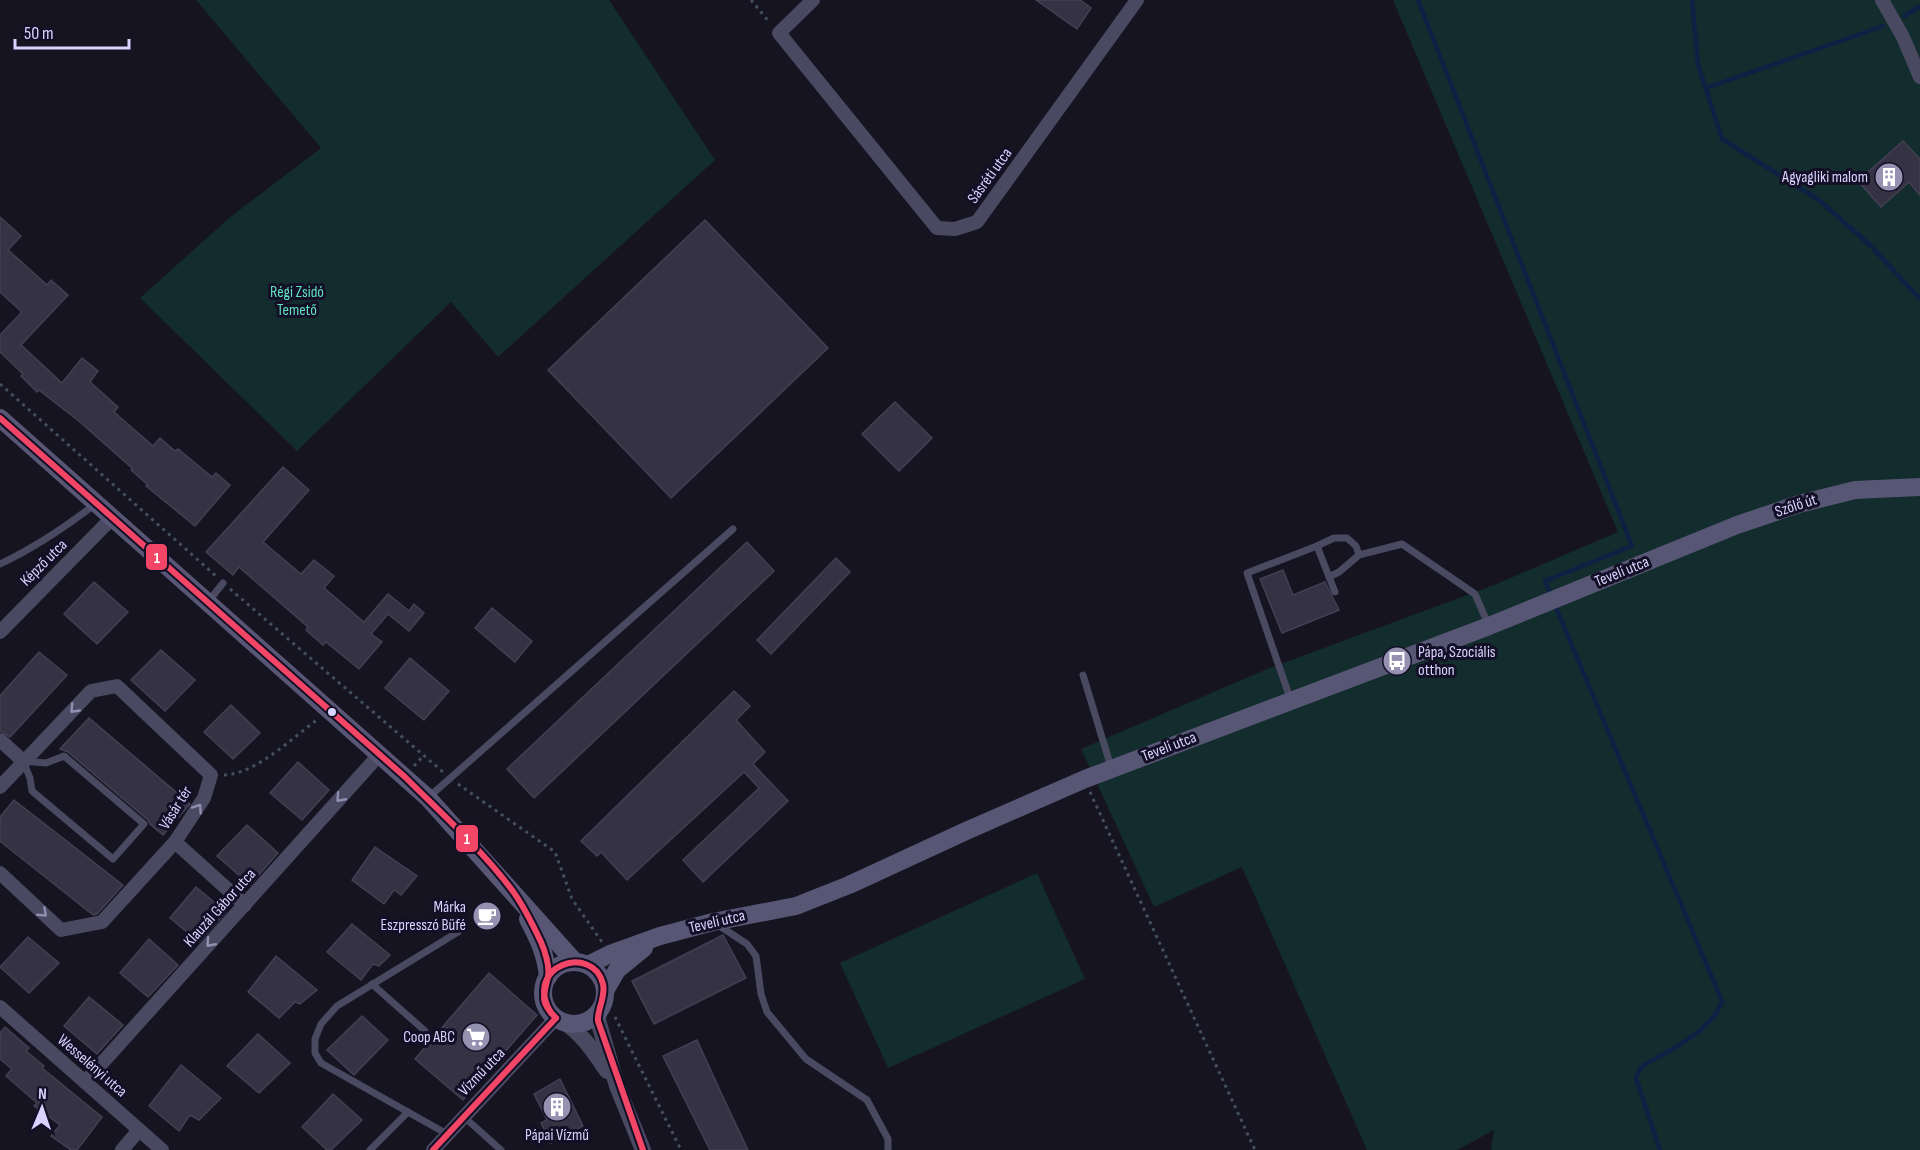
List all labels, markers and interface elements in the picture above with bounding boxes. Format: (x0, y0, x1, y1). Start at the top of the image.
scale bar (15, 12, 129, 50)
text: 50 m (24, 23, 54, 44)
street label: Sásréti utca (964, 145, 1016, 207)
building icon: Agyagliki malom (1873, 161, 1905, 193)
place label: Agyagliki malom (1781, 168, 1868, 187)
park label: Régi Zsidó Temető (270, 283, 324, 320)
street label: Szőlő út (1773, 490, 1819, 522)
street label: Képző utca (17, 536, 71, 590)
line badge: 1 (145, 543, 168, 571)
text: 1 (154, 549, 161, 568)
street label: Teveli utca (1592, 553, 1652, 591)
place label: Pápa, Szociális otthon (1418, 643, 1496, 680)
bus stop icon: Pápa, Szociális otthon (1381, 645, 1413, 677)
one-way arrow (70, 702, 81, 712)
unlabelled marker (326, 706, 338, 718)
street label: Teveli utca (1139, 728, 1199, 766)
street label: Vásár tér (155, 782, 197, 833)
one-way arrow (336, 791, 347, 802)
one-way arrow (191, 804, 202, 815)
line badge: 1 (455, 824, 479, 853)
text: 1 (464, 830, 471, 849)
street label: Klauzál Gábor utca (180, 865, 260, 951)
place label: Márka Eszpresszó Büfé (380, 898, 466, 935)
cafe icon: Márka Eszpresszó Büfé (471, 900, 503, 932)
one-way arrow (36, 906, 46, 917)
street label: Teveli utca (687, 906, 747, 938)
one-way arrow (206, 937, 217, 947)
supermarket icon: Coop ABC (460, 1021, 492, 1053)
place label: Coop ABC (403, 1028, 455, 1047)
street label: Wesselényi utca (53, 1031, 131, 1101)
street label: Vízmű utca (455, 1044, 509, 1100)
north arrow (12, 1078, 72, 1138)
text: N (38, 1085, 47, 1104)
building icon: Pápai Vízmű (541, 1091, 573, 1123)
place label: Pápai Vízmű (525, 1126, 589, 1145)

